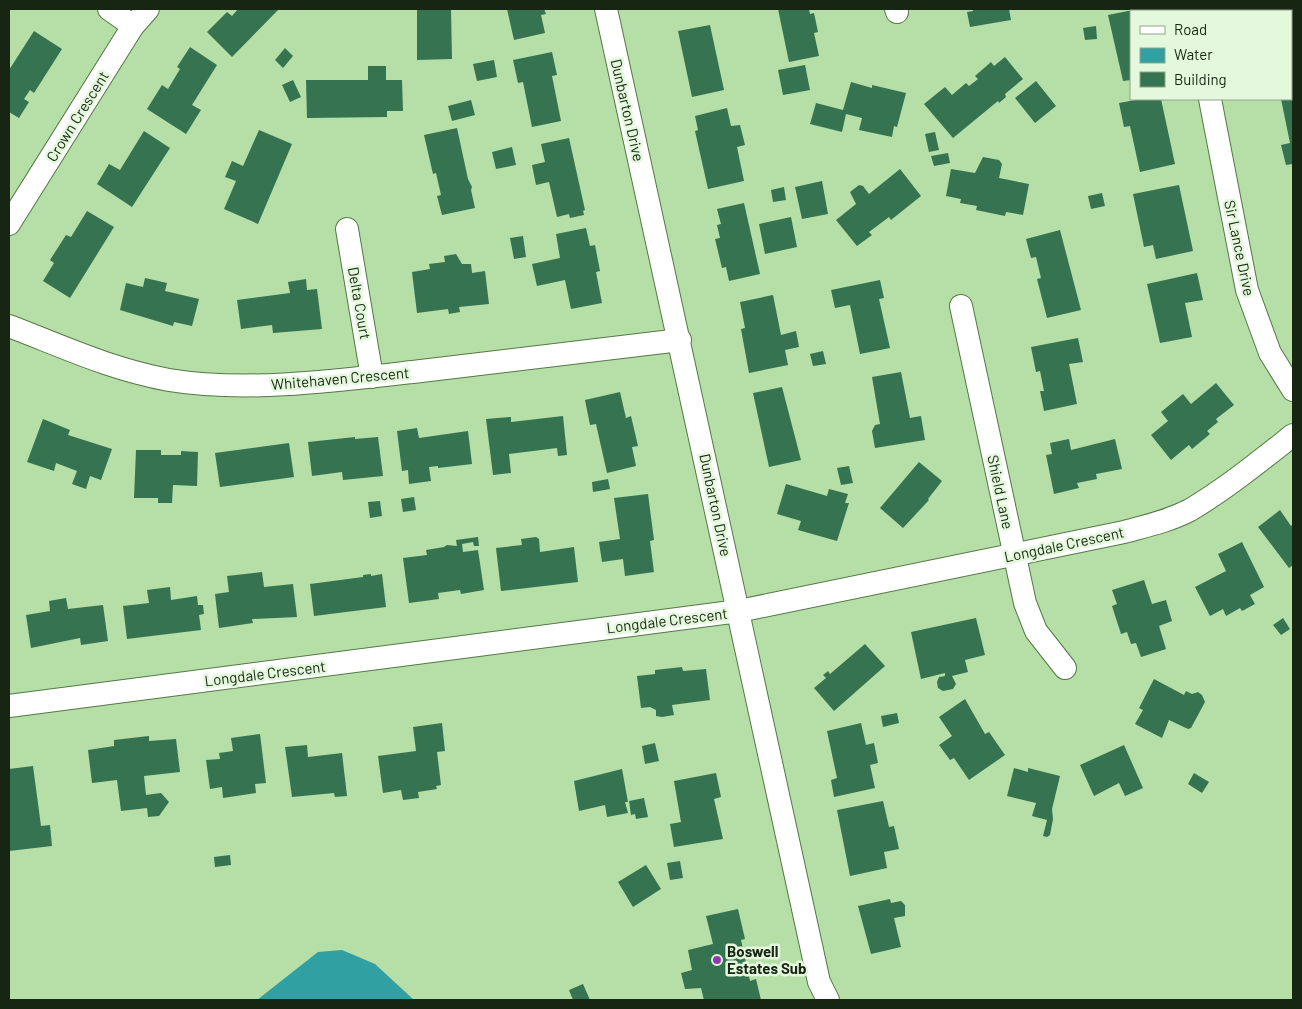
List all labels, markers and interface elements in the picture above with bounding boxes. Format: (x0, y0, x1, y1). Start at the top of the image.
legend (1130, 10, 1292, 100)
text: Road (1174, 20, 1207, 38)
text: Water (1174, 45, 1213, 63)
street label: Dunbarton Drive (607, 57, 649, 163)
street label: Crown Crescent (42, 67, 112, 165)
text: Building (1174, 70, 1227, 88)
street label: Sir Lance Drive (1221, 198, 1259, 298)
street label: Delta Court (345, 265, 375, 341)
street label: Whitehaven Crescent (270, 363, 410, 393)
street label: Dunbarton Drive (696, 452, 736, 558)
street label: Shield Lane (984, 453, 1018, 531)
street label: Longdale Crescent (1002, 523, 1126, 565)
street label: Longdale Crescent (605, 604, 729, 636)
street label: Longdale Crescent (203, 657, 327, 689)
place label: Boswell Estates Sub (727, 942, 807, 977)
marker: Boswell Estates Sub (711, 954, 723, 966)

